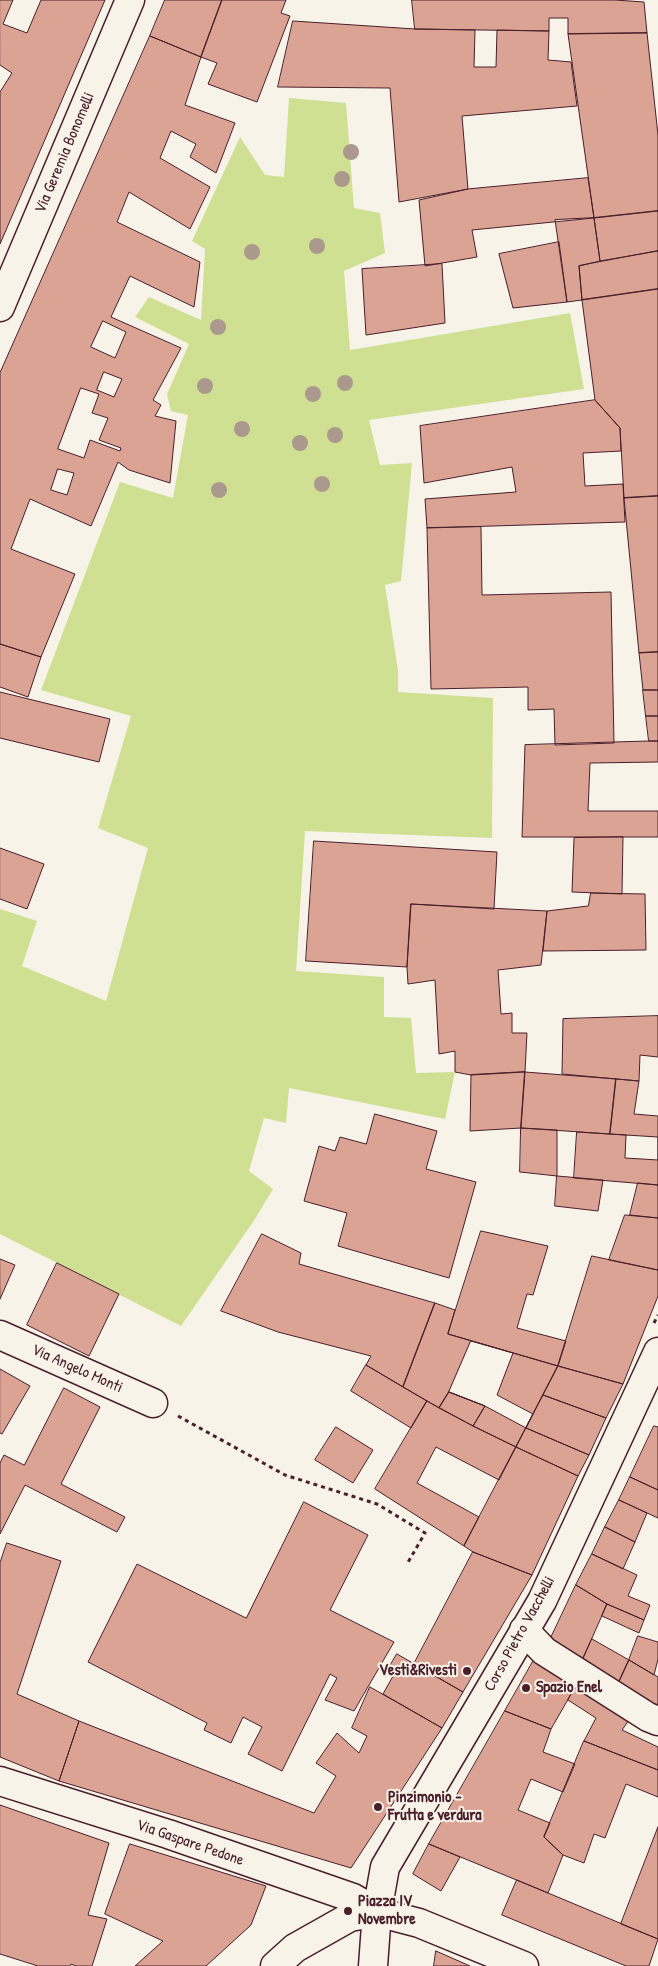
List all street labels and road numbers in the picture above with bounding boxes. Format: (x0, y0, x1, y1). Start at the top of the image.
street label: Via Geremia Bonomelli (31, 90, 99, 216)
street label: Via Angelo Monti (28, 1340, 126, 1398)
street label: Corso Pietro Vacchelli (480, 1573, 560, 1695)
street label: Via Gaspare Pedone (134, 1816, 246, 1870)

